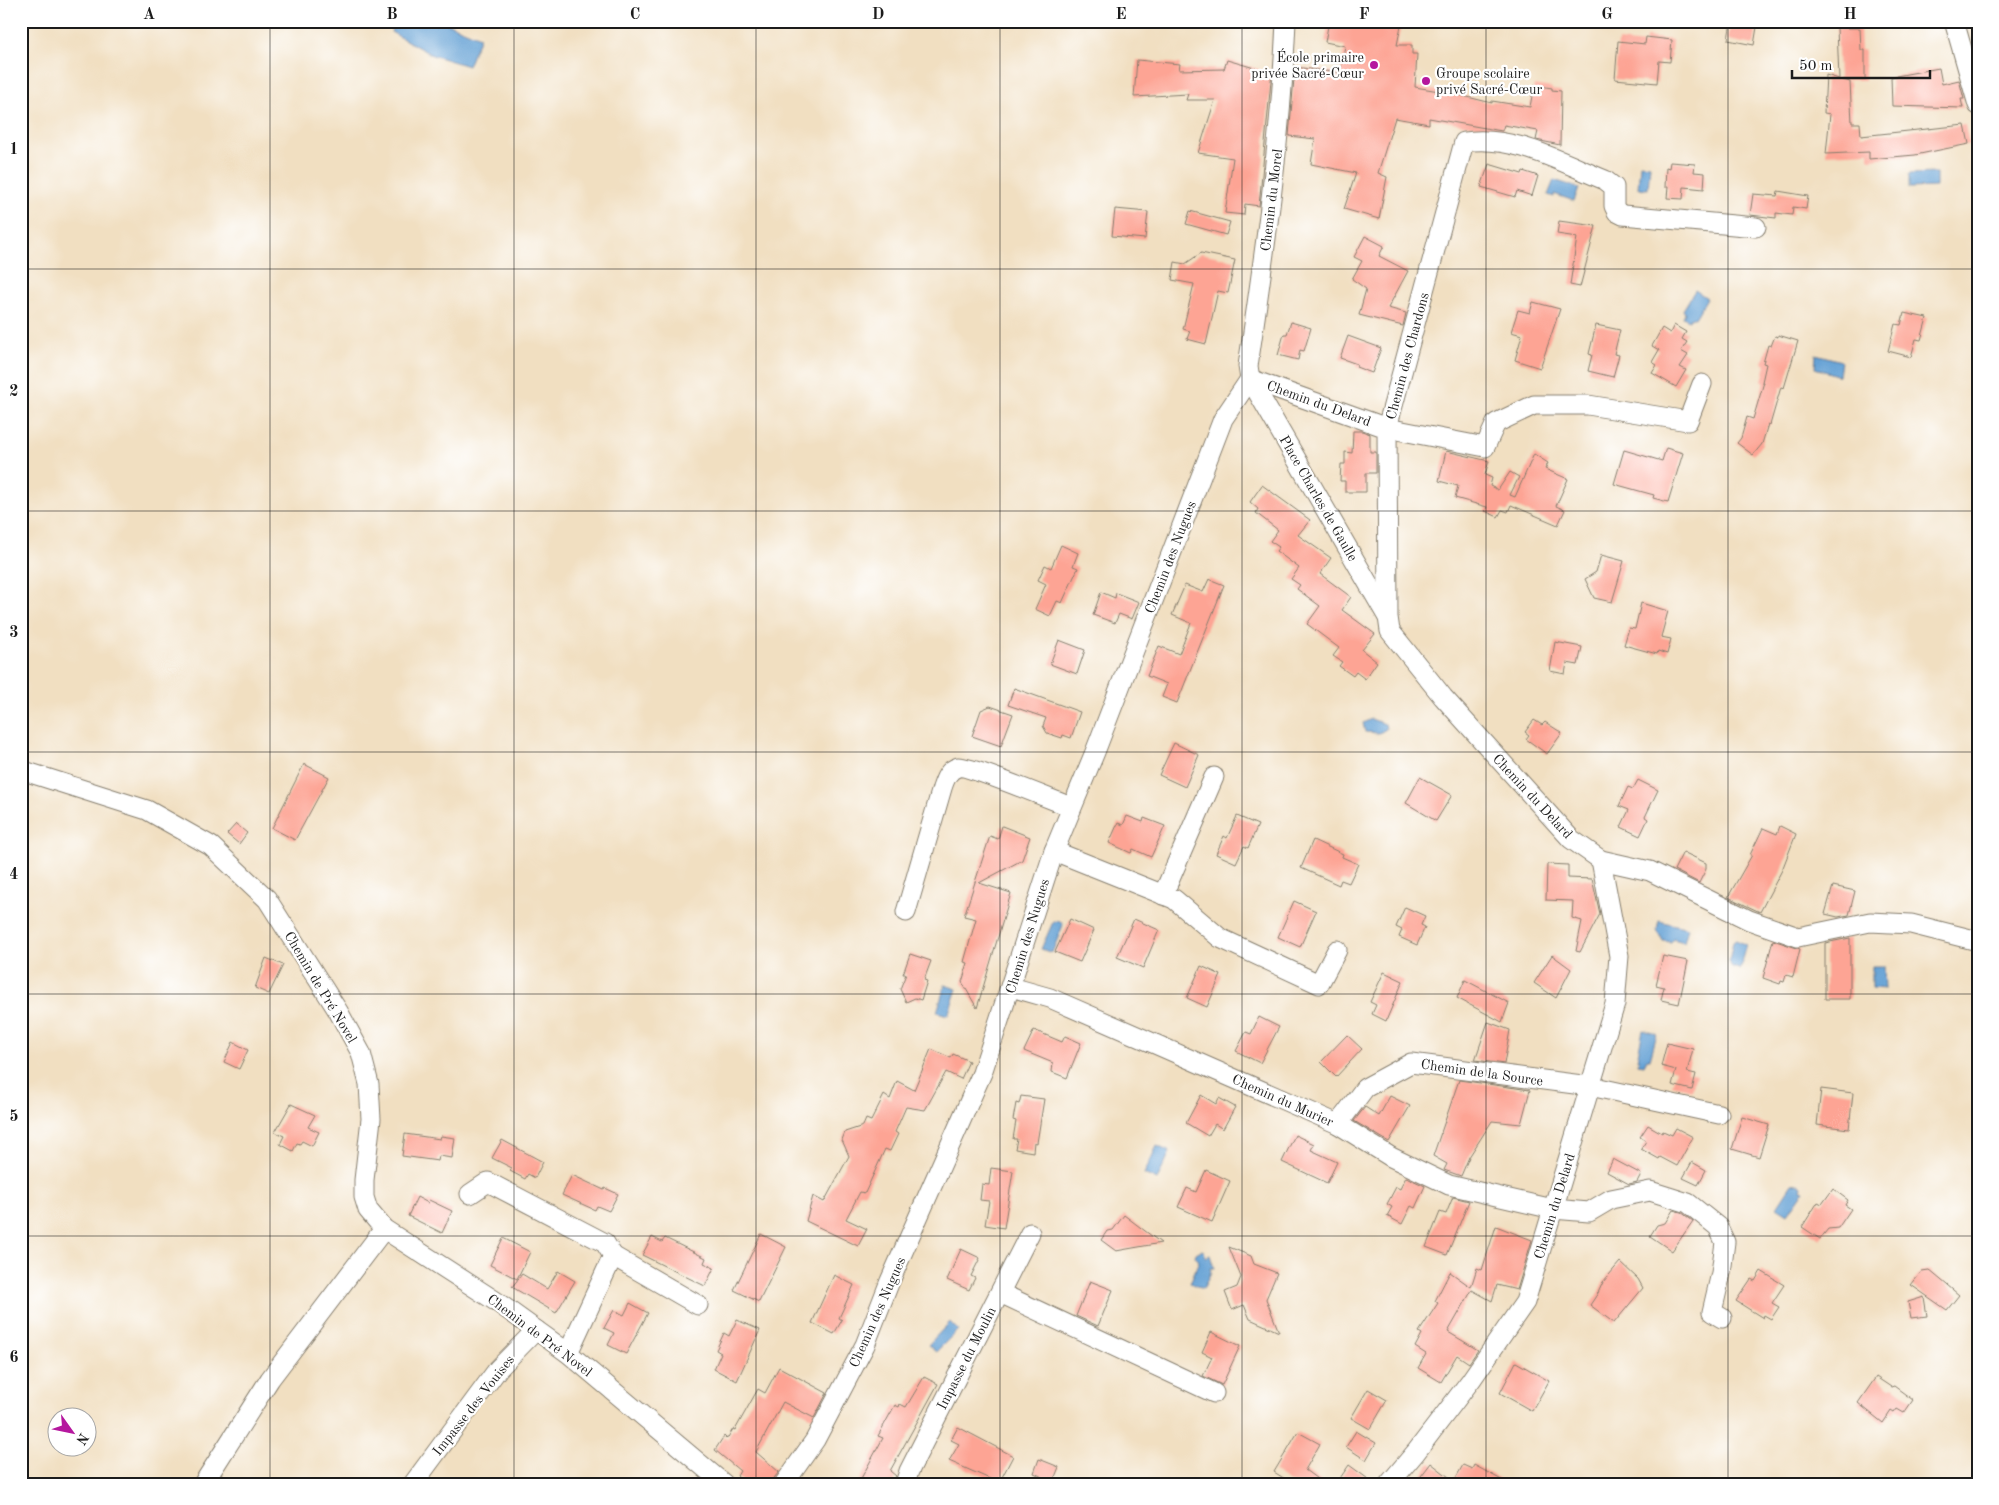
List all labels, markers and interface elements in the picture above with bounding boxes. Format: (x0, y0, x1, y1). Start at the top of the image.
text: A (143, 7, 155, 23)
text: B (386, 7, 398, 23)
text: C (630, 7, 640, 23)
text: D (872, 7, 884, 23)
text: E (1115, 7, 1127, 23)
text: F (1359, 7, 1370, 23)
text: G (1601, 7, 1613, 23)
text: H (1843, 7, 1857, 23)
place label: École primaire privée Sacré-Cœur (1251, 48, 1364, 81)
scale bar (1792, 48, 1929, 80)
marker: École primaire privée Sacré-Cœur (1368, 59, 1380, 71)
text: 50 m (1799, 59, 1833, 74)
place label: Groupe scolaire privé Sacré-Cœur (1436, 67, 1543, 97)
marker: Groupe scolaire privé Sacré-Cœur (1420, 75, 1432, 87)
text: 1 (9, 142, 19, 158)
street label: Chemin du Morel (1259, 148, 1285, 252)
street label: Chemin des Chardons (1384, 291, 1432, 421)
street label: Chemin du Delard (1265, 379, 1373, 429)
text: 2 (9, 384, 19, 400)
street label: Place Charles de Gaulle (1276, 433, 1360, 564)
street label: Chemin des Nugues (1143, 499, 1199, 616)
text: 3 (9, 625, 19, 641)
street label: Chemin du Delard (1490, 752, 1575, 842)
text: 4 (9, 867, 19, 883)
street label: Chemin des Nugues (1004, 877, 1052, 995)
street label: Chemin de Pré Novel (281, 929, 359, 1046)
street label: Chemin de la Source (1420, 1057, 1544, 1089)
street label: Chemin du Murier (1230, 1072, 1336, 1130)
text: 5 (9, 1109, 19, 1125)
street label: Chemin du Delard (1532, 1152, 1578, 1261)
street label: Chemin des Nugues (847, 1255, 909, 1370)
street label: Chemin de Pré Novel (484, 1292, 595, 1380)
street label: Impasse du Moulin (935, 1304, 999, 1412)
text: 6 (9, 1350, 19, 1366)
street label: Impasse des Vouises (430, 1353, 517, 1459)
north arrow (48, 1408, 98, 1458)
text: N (73, 1430, 91, 1447)

